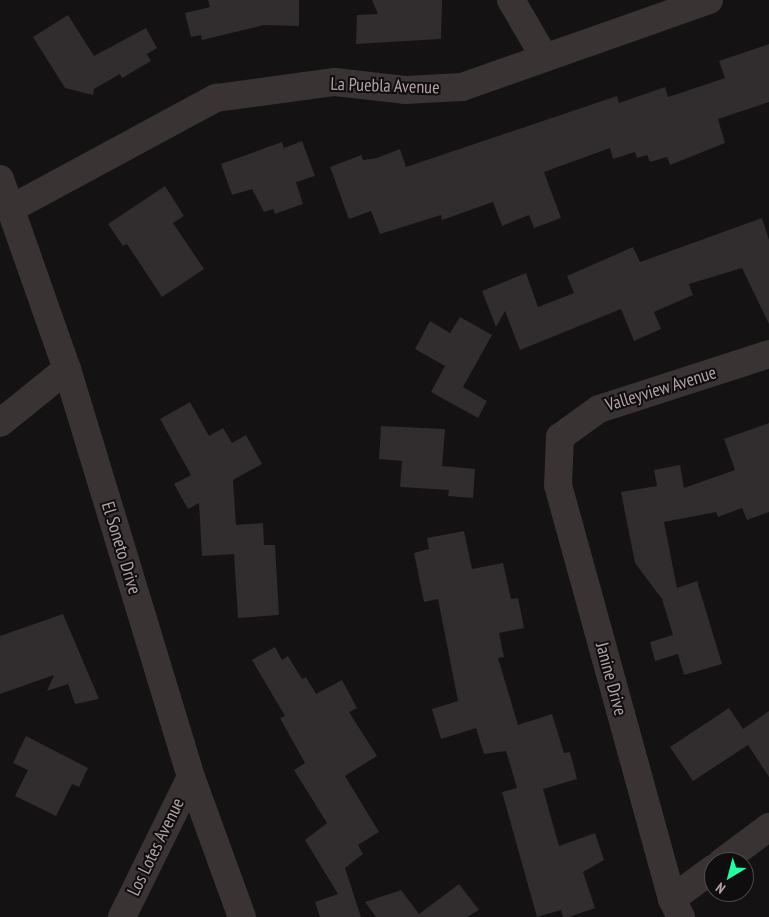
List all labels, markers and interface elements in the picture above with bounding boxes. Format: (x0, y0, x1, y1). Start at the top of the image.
street label: La Puebla Avenue (330, 73, 440, 99)
street label: Valleyview Avenue (603, 362, 719, 416)
street label: El Soneto Drive (97, 499, 145, 597)
street label: Janine Drive (591, 640, 631, 718)
street label: Los Lotes Avenue (123, 794, 189, 900)
north arrow (704, 852, 754, 902)
text: N (712, 879, 729, 898)

